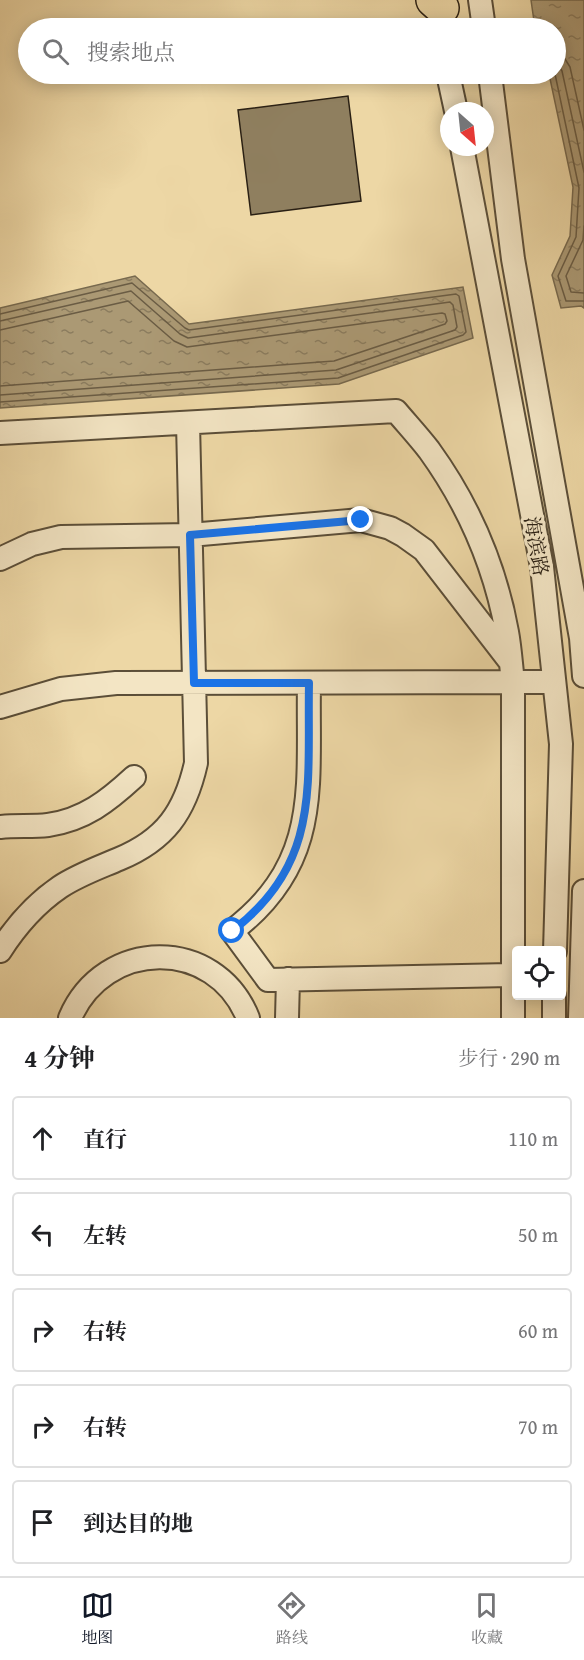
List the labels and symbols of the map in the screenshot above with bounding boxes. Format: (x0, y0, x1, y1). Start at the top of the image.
north arrow (440, 102, 494, 156)
route end (347, 506, 373, 532)
street label: 海滨路 (518, 514, 556, 578)
route start (218, 917, 244, 943)

